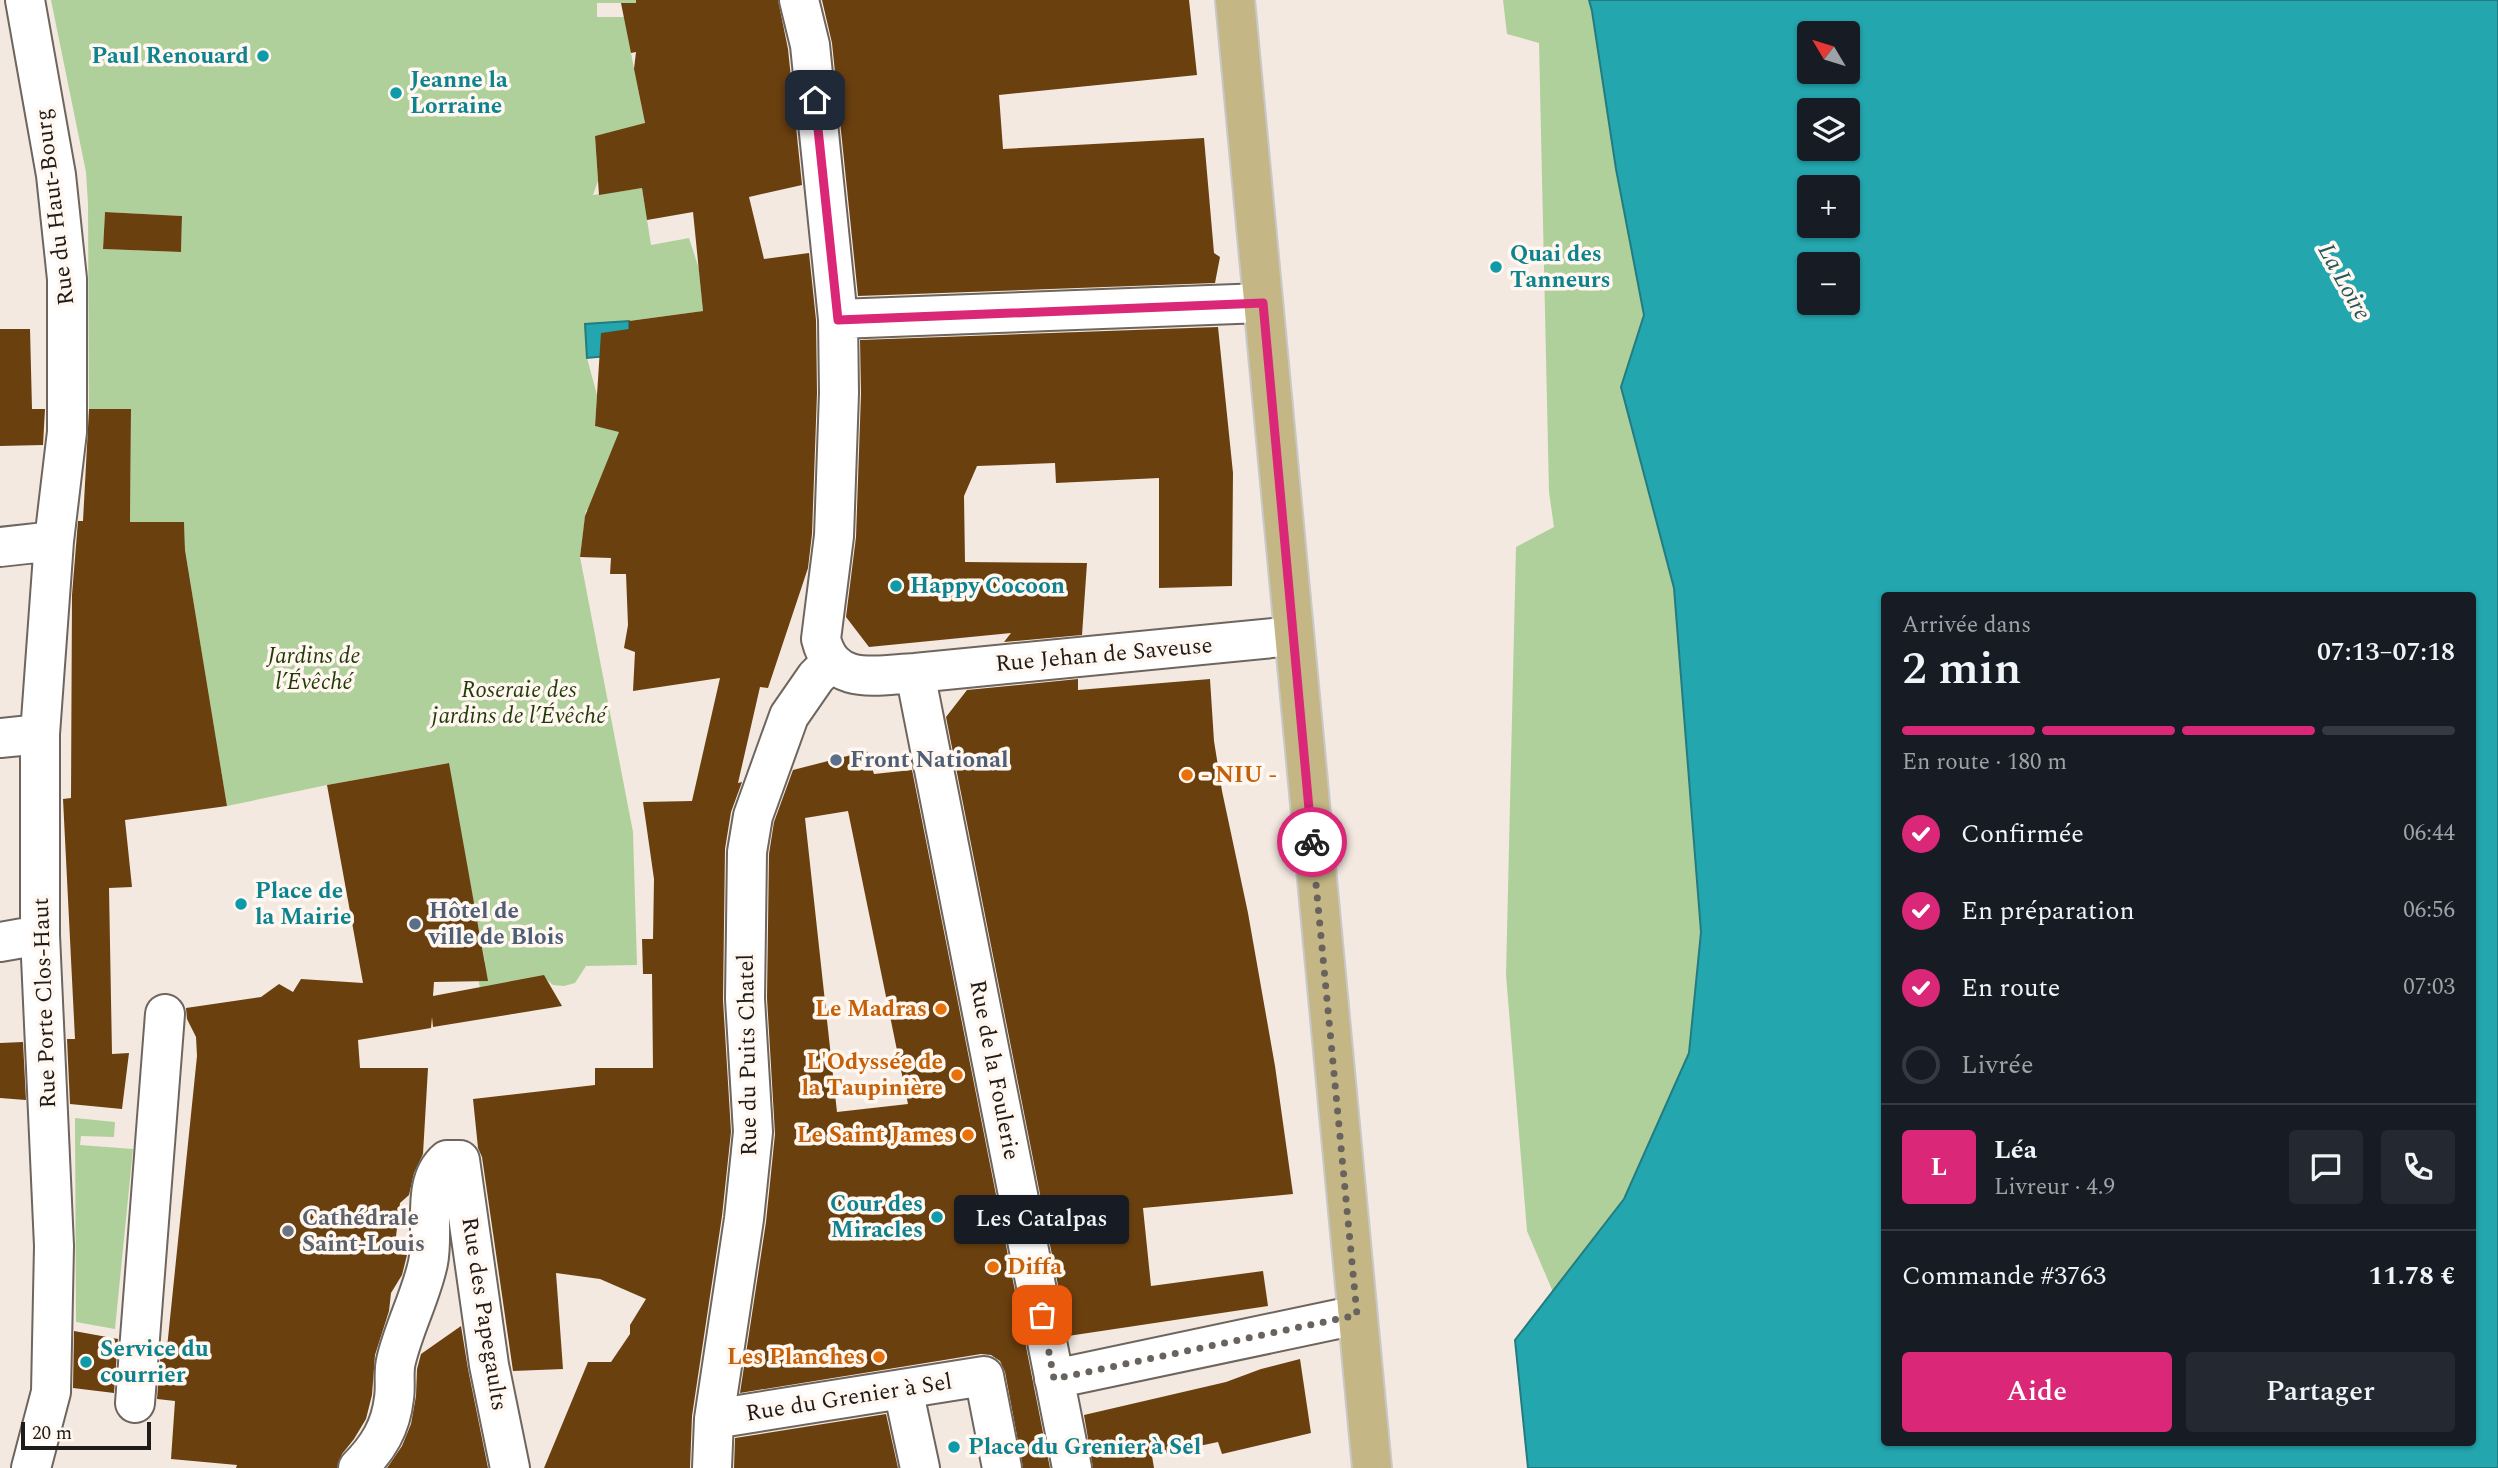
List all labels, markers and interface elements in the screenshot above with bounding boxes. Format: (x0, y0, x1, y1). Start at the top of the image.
north arrow (1797, 21, 1860, 84)
map controls (1797, 21, 1860, 315)
place label: Paul Renouard (92, 39, 249, 74)
marker: Paul Renouard (255, 48, 271, 64)
place label: Jeanne la Lorraine (410, 63, 508, 124)
pin (785, 70, 845, 130)
icon: home (796, 81, 834, 119)
marker: Jeanne la Lorraine (388, 85, 404, 101)
button: layers (1797, 98, 1860, 161)
street label: Rue du Haut-Bourg (26, 107, 84, 307)
button: + (1797, 175, 1860, 238)
place label: Quai des Tanneurs (1510, 237, 1611, 298)
water label: La Loire (2308, 237, 2380, 327)
button: − (1797, 252, 1860, 315)
marker: Quai des Tanneurs (1488, 259, 1504, 275)
place label: Happy Cocoon (910, 569, 1065, 604)
marker: Happy Cocoon (888, 578, 904, 594)
text: Arrivée dans (1902, 608, 2031, 643)
street label: Rue Jehan de Saveuse (994, 628, 1214, 682)
text: 07:13–07:18 (2317, 632, 2455, 672)
text: 2 min (1902, 634, 2021, 704)
park label: Jardins de l’Évêché (266, 639, 360, 700)
park label: Roseraie des jardins de l’Évêché (430, 673, 608, 734)
place label: Front National (850, 743, 1009, 778)
text: En route · 180 m (1902, 745, 2067, 780)
marker: Front National (828, 752, 844, 768)
place label: ‑ NIU ‑ (1201, 758, 1277, 793)
marker: ‑ NIU ‑ (1179, 767, 1195, 783)
courier (1277, 807, 1347, 877)
text: Confirmée (1961, 814, 2084, 854)
icon: check (1902, 815, 1940, 853)
text: 06:44 (2403, 816, 2455, 851)
icon: bike (1293, 823, 1331, 861)
place label: Place de la Mairie (255, 874, 351, 935)
text: En préparation (1961, 891, 2135, 931)
icon: check (1902, 892, 1940, 930)
text: 06:56 (2403, 893, 2455, 928)
place label: Hôtel de ville de Blois (428, 894, 564, 955)
marker: Place de la Mairie (233, 896, 249, 912)
street label: Rue Porte Clos-Haut (24, 897, 66, 1109)
marker: Hôtel de ville de Blois (407, 916, 423, 932)
street label: Rue du Puits Chatel (729, 954, 767, 1156)
text: En route (1961, 968, 2060, 1008)
icon: check (1902, 969, 1940, 1007)
text: 07:03 (2403, 970, 2455, 1005)
street label: Rue de la Foulerie (959, 977, 1029, 1163)
place label: Le Madras (815, 992, 927, 1027)
marker: Le Madras (933, 1001, 949, 1017)
place label: L'Odyssée de la Taupinière (801, 1045, 943, 1106)
text: Livrée (1961, 1045, 2034, 1085)
marker: L'Odyssée de la Taupinière (949, 1067, 965, 1083)
place label: Le Saint James (797, 1118, 954, 1153)
marker: Le Saint James (960, 1127, 976, 1143)
text: Léa (1994, 1130, 2037, 1170)
button: chat (2289, 1130, 2363, 1204)
button: phone (2381, 1130, 2455, 1204)
text: L (1931, 1147, 1947, 1187)
text: Livreur · 4.9 (1994, 1170, 2115, 1205)
place label: Cour des Miracles (830, 1187, 923, 1248)
callout: Les Catalpas (954, 1196, 1130, 1245)
place label: Cathédrale Saint-Louis (302, 1201, 425, 1262)
text: Les Catalpas (975, 1202, 1108, 1237)
marker: Cour des Miracles (929, 1209, 945, 1225)
street label: Rue des Papegaults (451, 1215, 517, 1413)
marker: Cathédrale Saint-Louis (280, 1223, 296, 1239)
place label: Diffa (1007, 1250, 1062, 1285)
text: Commande #3763 (1902, 1256, 2106, 1296)
text: 11.78 € (2369, 1256, 2455, 1296)
marker: Diffa (985, 1259, 1001, 1275)
pin (1012, 1285, 1072, 1345)
icon: bag (1023, 1296, 1061, 1334)
place label: Service du courrier (100, 1332, 209, 1393)
place label: Les Planches (727, 1340, 865, 1375)
marker: Les Planches (871, 1349, 887, 1365)
button: Aide (1902, 1352, 2172, 1432)
button: Partager (2186, 1352, 2455, 1432)
marker: Service du courrier (78, 1354, 94, 1370)
street label: Rue du Grenier à Sel (743, 1364, 955, 1432)
scale bar (21, 1419, 150, 1451)
text: 20 m (32, 1419, 72, 1448)
place label: Place du Grenier à Sel (968, 1430, 1201, 1465)
marker: Place du Grenier à Sel (946, 1439, 962, 1455)

